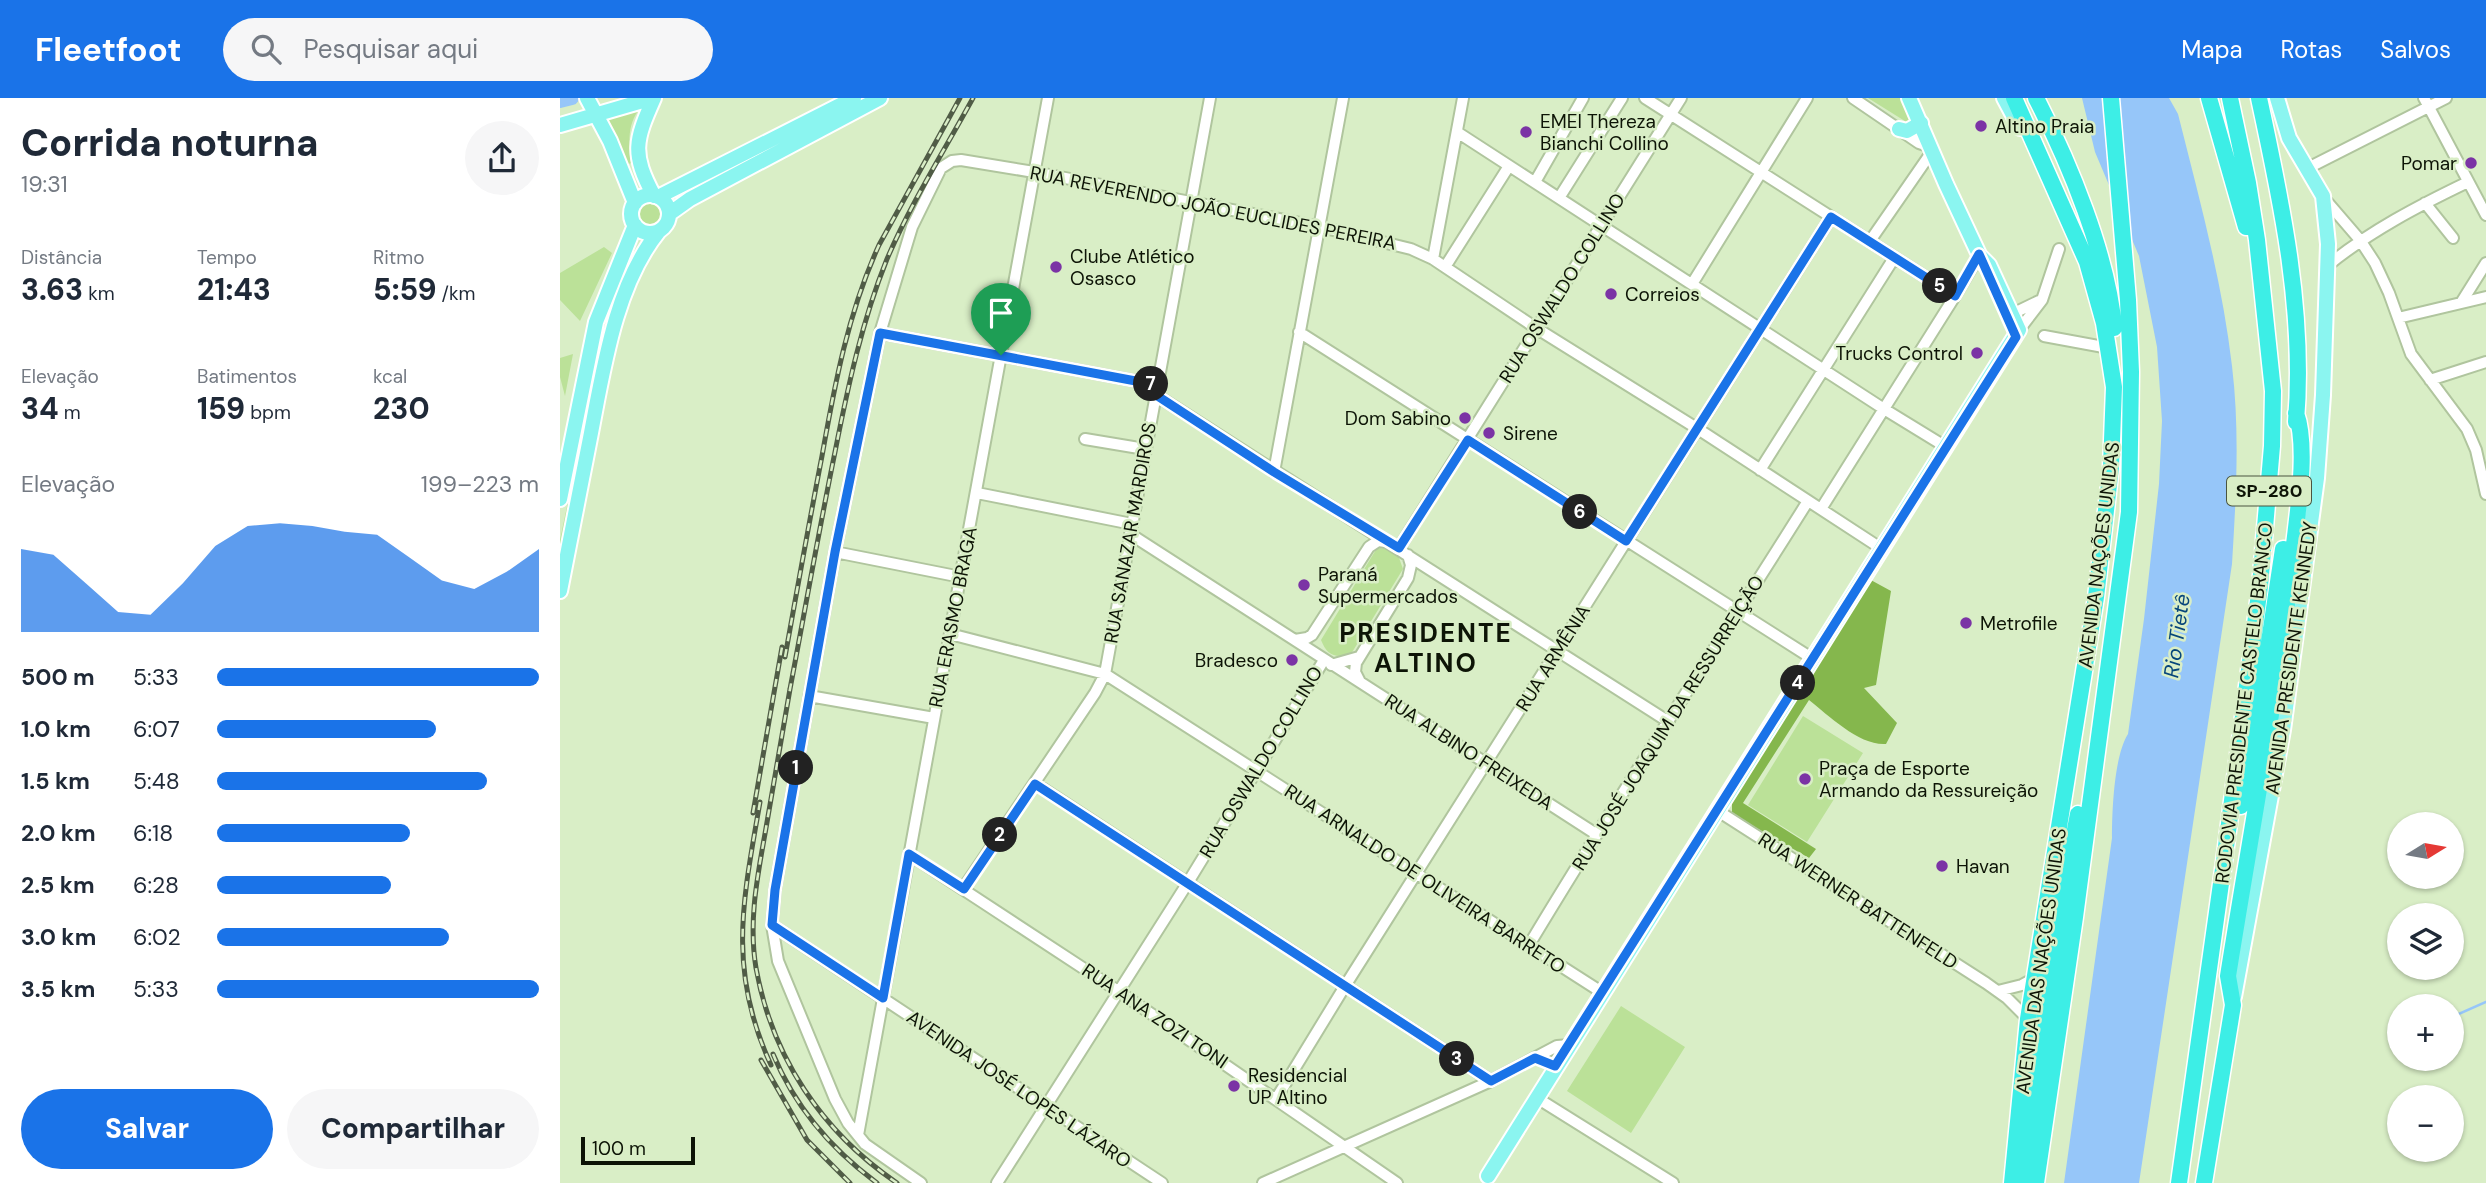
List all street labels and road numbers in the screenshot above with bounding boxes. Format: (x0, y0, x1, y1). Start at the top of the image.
street label: RUA REVERENDO JOÃO EUCLIDES PEREIRA (1028, 160, 1399, 256)
street label: RUA OSWALDO COLLINO (1493, 188, 1631, 388)
street label: RUA SANAZAR MARDIROS (1098, 421, 1162, 645)
street label: AVENIDA NAÇÕES UNIDAS (2073, 441, 2125, 669)
road number: SP-280 (2227, 477, 2311, 506)
street label: AVENIDA PRESIDENTE KENNEDY (2259, 520, 2323, 796)
street label: RODOVIA PRESIDENTE CASTELO BRANCO (2209, 521, 2279, 885)
street label: RUA ERASMO BRAGA (923, 524, 983, 710)
street label: RUA JOSÉ JOAQUIM DA RESSURREIÇÃO (1566, 571, 1770, 875)
street label: RUA ARMÊNIA (1510, 599, 1596, 716)
street label: RUA OSWALDO COLLINO (1194, 662, 1328, 862)
street label: RUA ALBINO FREIXEDA (1380, 688, 1558, 816)
street label: RUA ARNALDO DE OLIVEIRA BARRETO (1280, 779, 1570, 979)
street label: AVENIDA DAS NAÇÕES UNIDAS (2010, 826, 2072, 1096)
street label: RUA WERNER BATTENFELD (1753, 827, 1963, 975)
street label: RUA ANA ZOZI TONI (1077, 958, 1233, 1074)
street label: AVENIDA JOSÉ LOPES LÁZARO (902, 1004, 1136, 1174)

